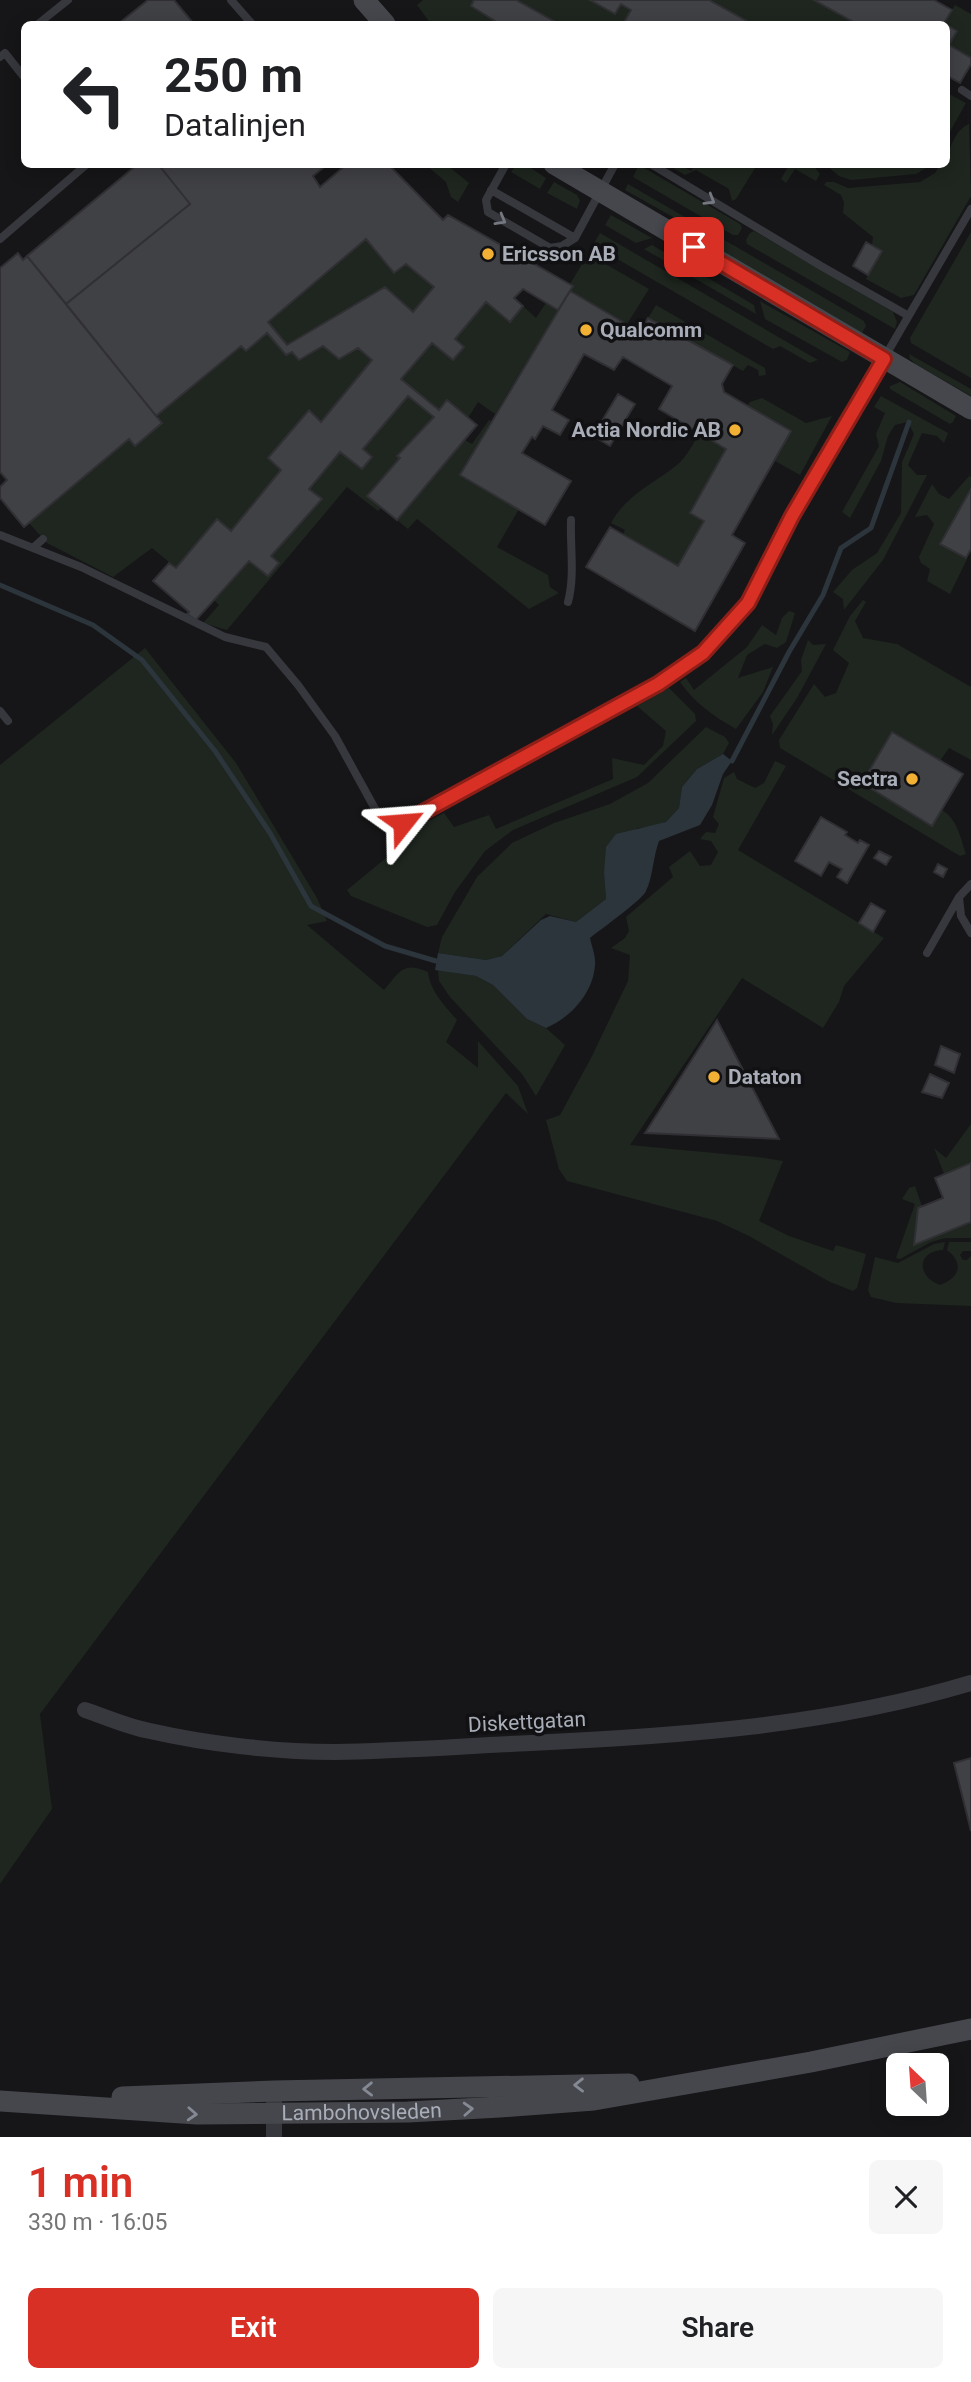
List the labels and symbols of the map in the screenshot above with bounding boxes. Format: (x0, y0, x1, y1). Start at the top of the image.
one-way arrow (702, 192, 715, 205)
one-way arrow (494, 211, 507, 224)
pin (664, 217, 724, 277)
place label: Ericsson AB (502, 242, 616, 266)
marker: Ericsson AB (480, 246, 496, 262)
place label: Qualcomm (600, 318, 702, 342)
marker: Qualcomm (578, 322, 594, 338)
place label: Actia Nordic AB (572, 418, 721, 442)
marker: Actia Nordic AB (727, 422, 743, 438)
place label: Sectra (837, 767, 898, 791)
marker: Sectra (904, 771, 920, 787)
position arrow (366, 786, 440, 860)
place label: Dataton (728, 1065, 802, 1089)
marker: Dataton (706, 1069, 722, 1085)
street label: Diskettgatan (467, 1707, 587, 1737)
north arrow (886, 2053, 948, 2116)
one-way arrow (573, 2077, 584, 2092)
one-way arrow (362, 2081, 372, 2097)
street label: Lambohovsleden (281, 2098, 442, 2125)
one-way arrow (463, 2102, 474, 2117)
one-way arrow (187, 2106, 198, 2121)

